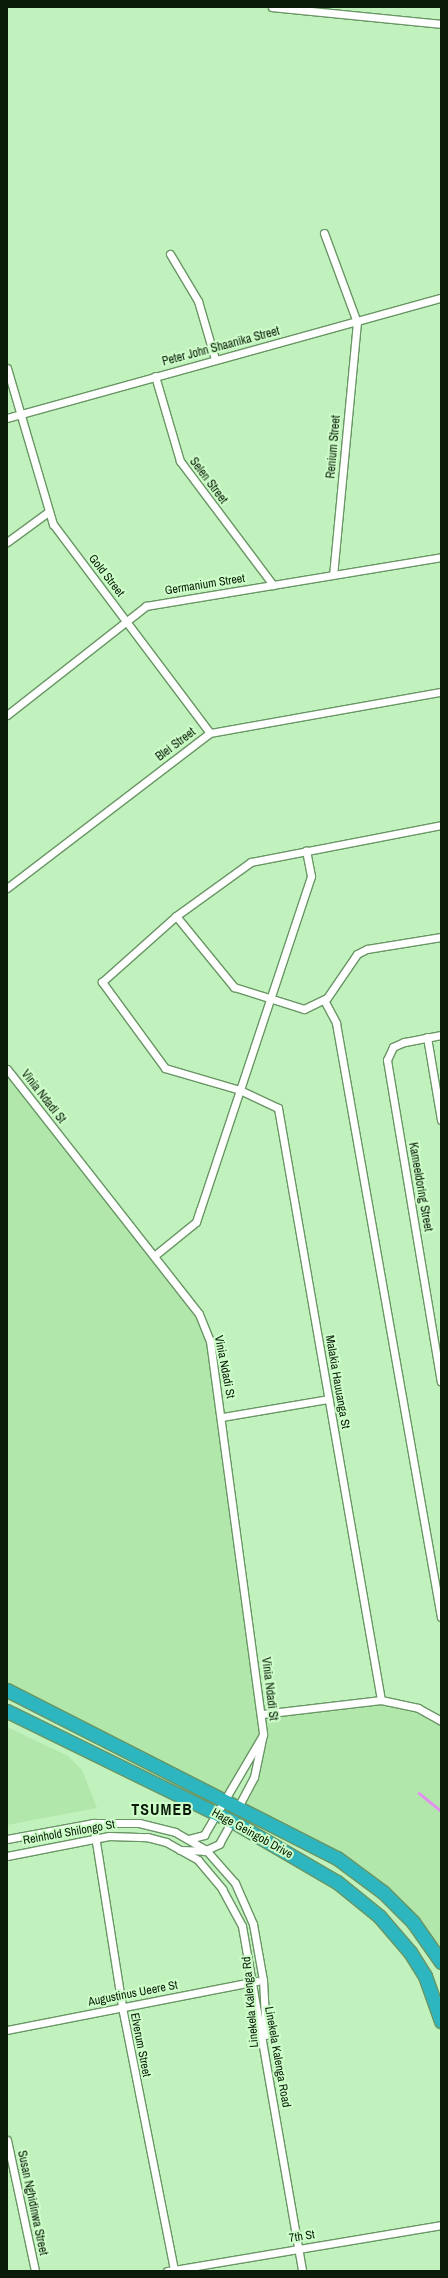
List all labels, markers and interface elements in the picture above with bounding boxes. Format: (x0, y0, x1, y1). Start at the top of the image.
street label: Peter John Shaanika Street (161, 324, 281, 370)
street label: Renium Street (324, 415, 344, 479)
street label: Selen Street (186, 455, 230, 507)
street label: Gold Street (85, 552, 127, 600)
street label: Germanium Street (164, 572, 246, 598)
street label: Blei Street (153, 725, 199, 765)
street label: Vinia Ndadi St (18, 1067, 68, 1127)
street label: Kameeldoring Street (405, 1141, 435, 1233)
street label: Vinia Ndadi St (211, 1334, 237, 1400)
street label: Malakia Hauuanga St (322, 1334, 352, 1430)
street label: Vinia Ndadi St (258, 1656, 280, 1722)
district label: TSUMEB (131, 1799, 193, 1819)
street label: Hage Geingob Drive (209, 1806, 295, 1862)
street label: Reinhold Shilongo St (22, 1818, 116, 1848)
street label: Linekela Kalenga Rd (240, 1956, 262, 2048)
street label: Augustinus Ueere St (87, 1978, 179, 2010)
street label: Linekela Kalenga Road (261, 2005, 293, 2109)
street label: Elverum Street (127, 2012, 153, 2078)
street label: Susan Nghidinwa Street (14, 2149, 50, 2257)
street label: 7th St (288, 2228, 316, 2246)

